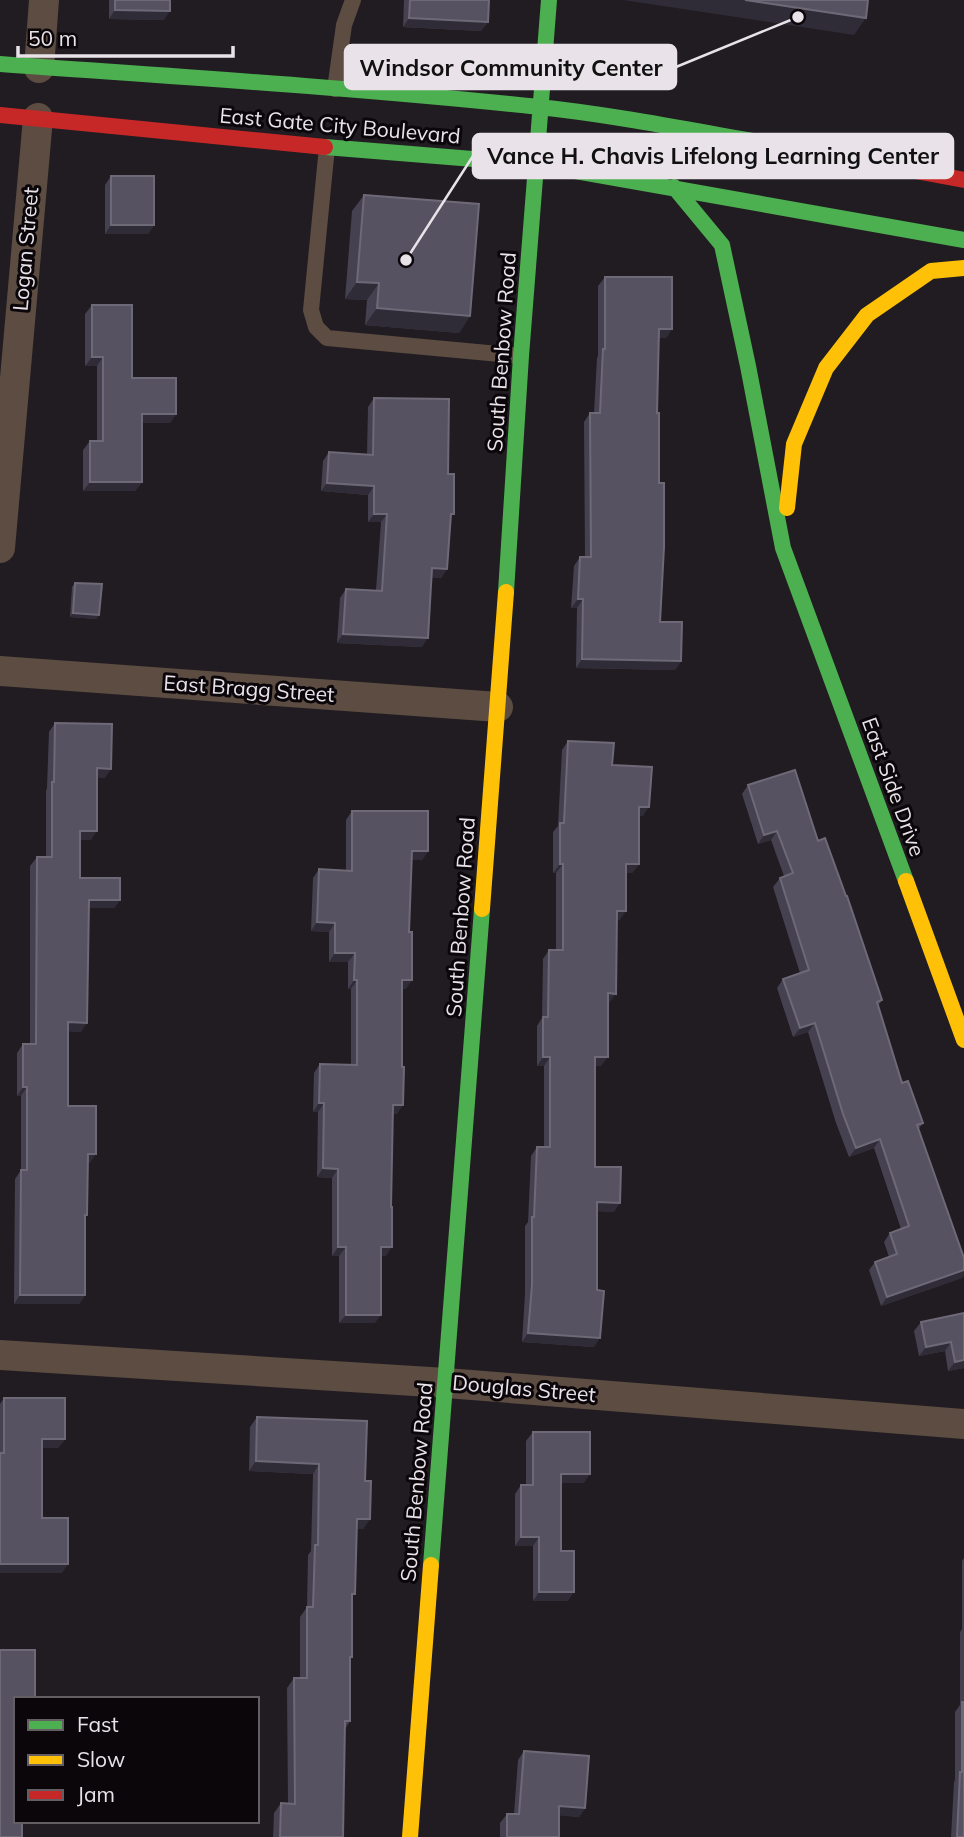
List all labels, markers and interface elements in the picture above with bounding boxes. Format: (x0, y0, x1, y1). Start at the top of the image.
scale bar (18, 14, 233, 58)
text: 50 m (28, 25, 77, 51)
callout: Windsor Community Center (345, 45, 676, 89)
text: Windsor Community Center (359, 53, 663, 82)
street label: East Gate City Boulevard (219, 102, 462, 148)
callout: Vance H. Chavis Lifelong Learning Center (473, 134, 953, 178)
text: Vance H. Chavis Lifelong Learning Center (486, 141, 939, 170)
street label: Logan Street (7, 186, 43, 312)
street label: South Benbow Road (481, 251, 521, 453)
street label: East Bragg Street (163, 669, 335, 707)
street label: East Side Drive (857, 713, 931, 860)
street label: South Benbow Road (440, 816, 480, 1018)
street label: Douglas Street (451, 1369, 597, 1407)
street label: South Benbow Road (394, 1381, 438, 1583)
legend (14, 1697, 259, 1823)
text: Fast (77, 1711, 119, 1737)
text: Slow (77, 1746, 125, 1772)
text: Jam (77, 1781, 115, 1807)

